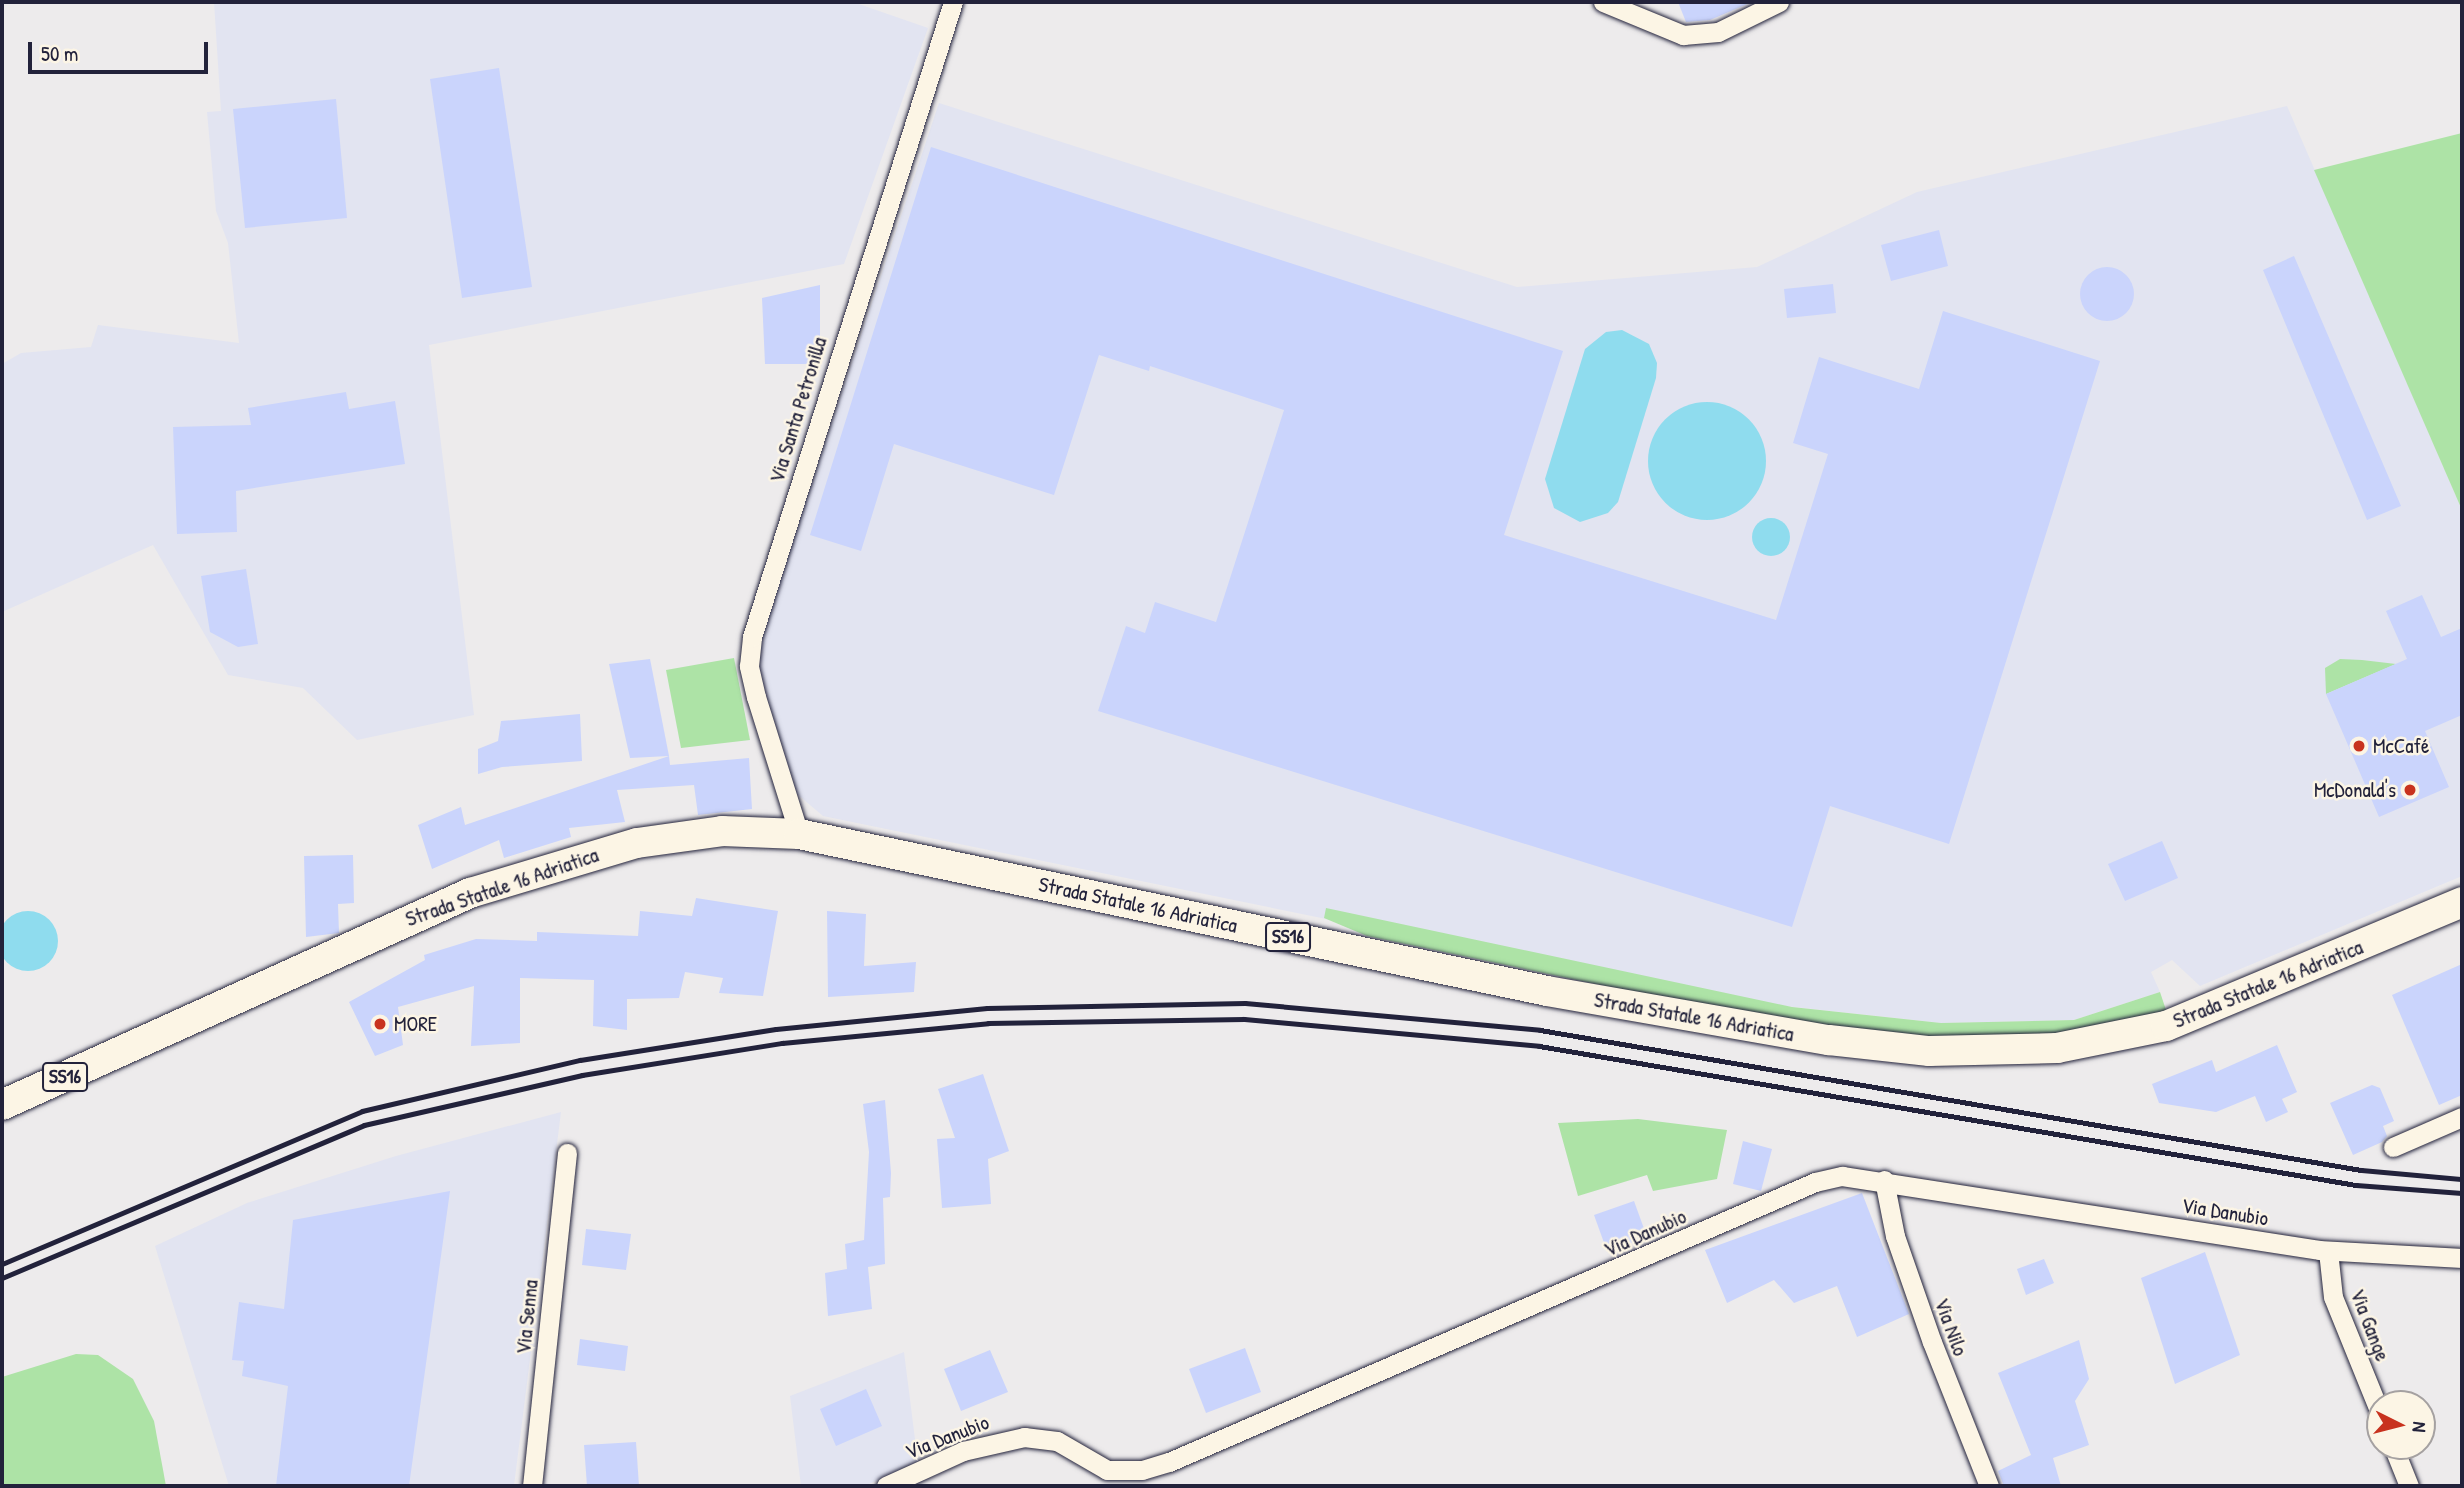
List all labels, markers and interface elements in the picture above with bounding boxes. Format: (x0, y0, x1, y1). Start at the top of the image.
scale bar (32, 28, 212, 72)
text: 50 m (41, 39, 78, 68)
street label: Via Santa Petronilla (764, 334, 832, 486)
place label: McCafé (2373, 733, 2429, 759)
marker: McCafé (2351, 738, 2367, 754)
place label: McDonald's (2314, 777, 2396, 803)
marker: McDonald's (2402, 782, 2418, 798)
street label: Strada Statale 16 Adriatica (402, 842, 602, 932)
street label: Strada Statale 16 Adriatica (1036, 872, 1240, 938)
road number: SS16 (1264, 922, 1312, 953)
street label: Strada Statale 16 Adriatica (2169, 934, 2367, 1034)
street label: Strada Statale 16 Adriatica (1592, 987, 1796, 1047)
place label: MORE (394, 1011, 437, 1037)
marker: MORE (372, 1016, 388, 1032)
road number: SS16 (41, 1062, 90, 1092)
street label: Via Danubio (2180, 1193, 2270, 1231)
street label: Via Danubio (1600, 1204, 1690, 1262)
street label: Via Senna (511, 1278, 543, 1356)
street label: Via Gange (2345, 1285, 2395, 1365)
street label: Via Nilo (1929, 1295, 1973, 1359)
north arrow (2366, 1390, 2436, 1460)
street label: Via Danubio (902, 1410, 992, 1464)
text: N (2406, 1421, 2433, 1433)

